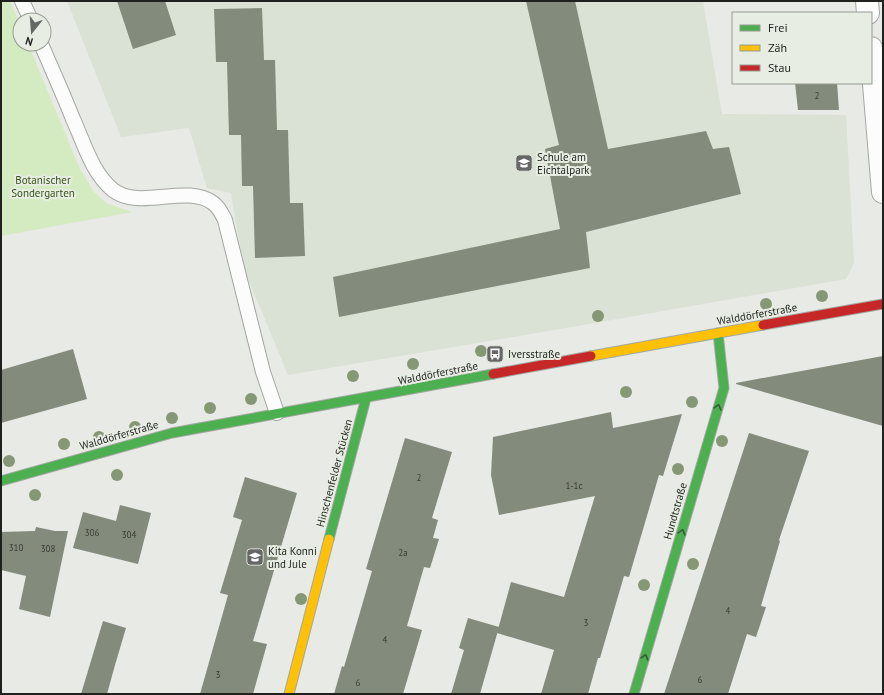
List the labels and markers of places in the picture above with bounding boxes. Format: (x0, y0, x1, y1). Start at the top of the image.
place label: Schule am Eichtalpark (537, 150, 590, 177)
school or university icon: Schule am Eichtalpark (514, 153, 534, 173)
bus stop icon: Iversstraße (485, 344, 505, 364)
place label: Iversstraße (508, 347, 560, 361)
place label: Kita Konni und Jule (268, 544, 317, 571)
school or university icon: Kita Konni und Jule (245, 547, 265, 567)

